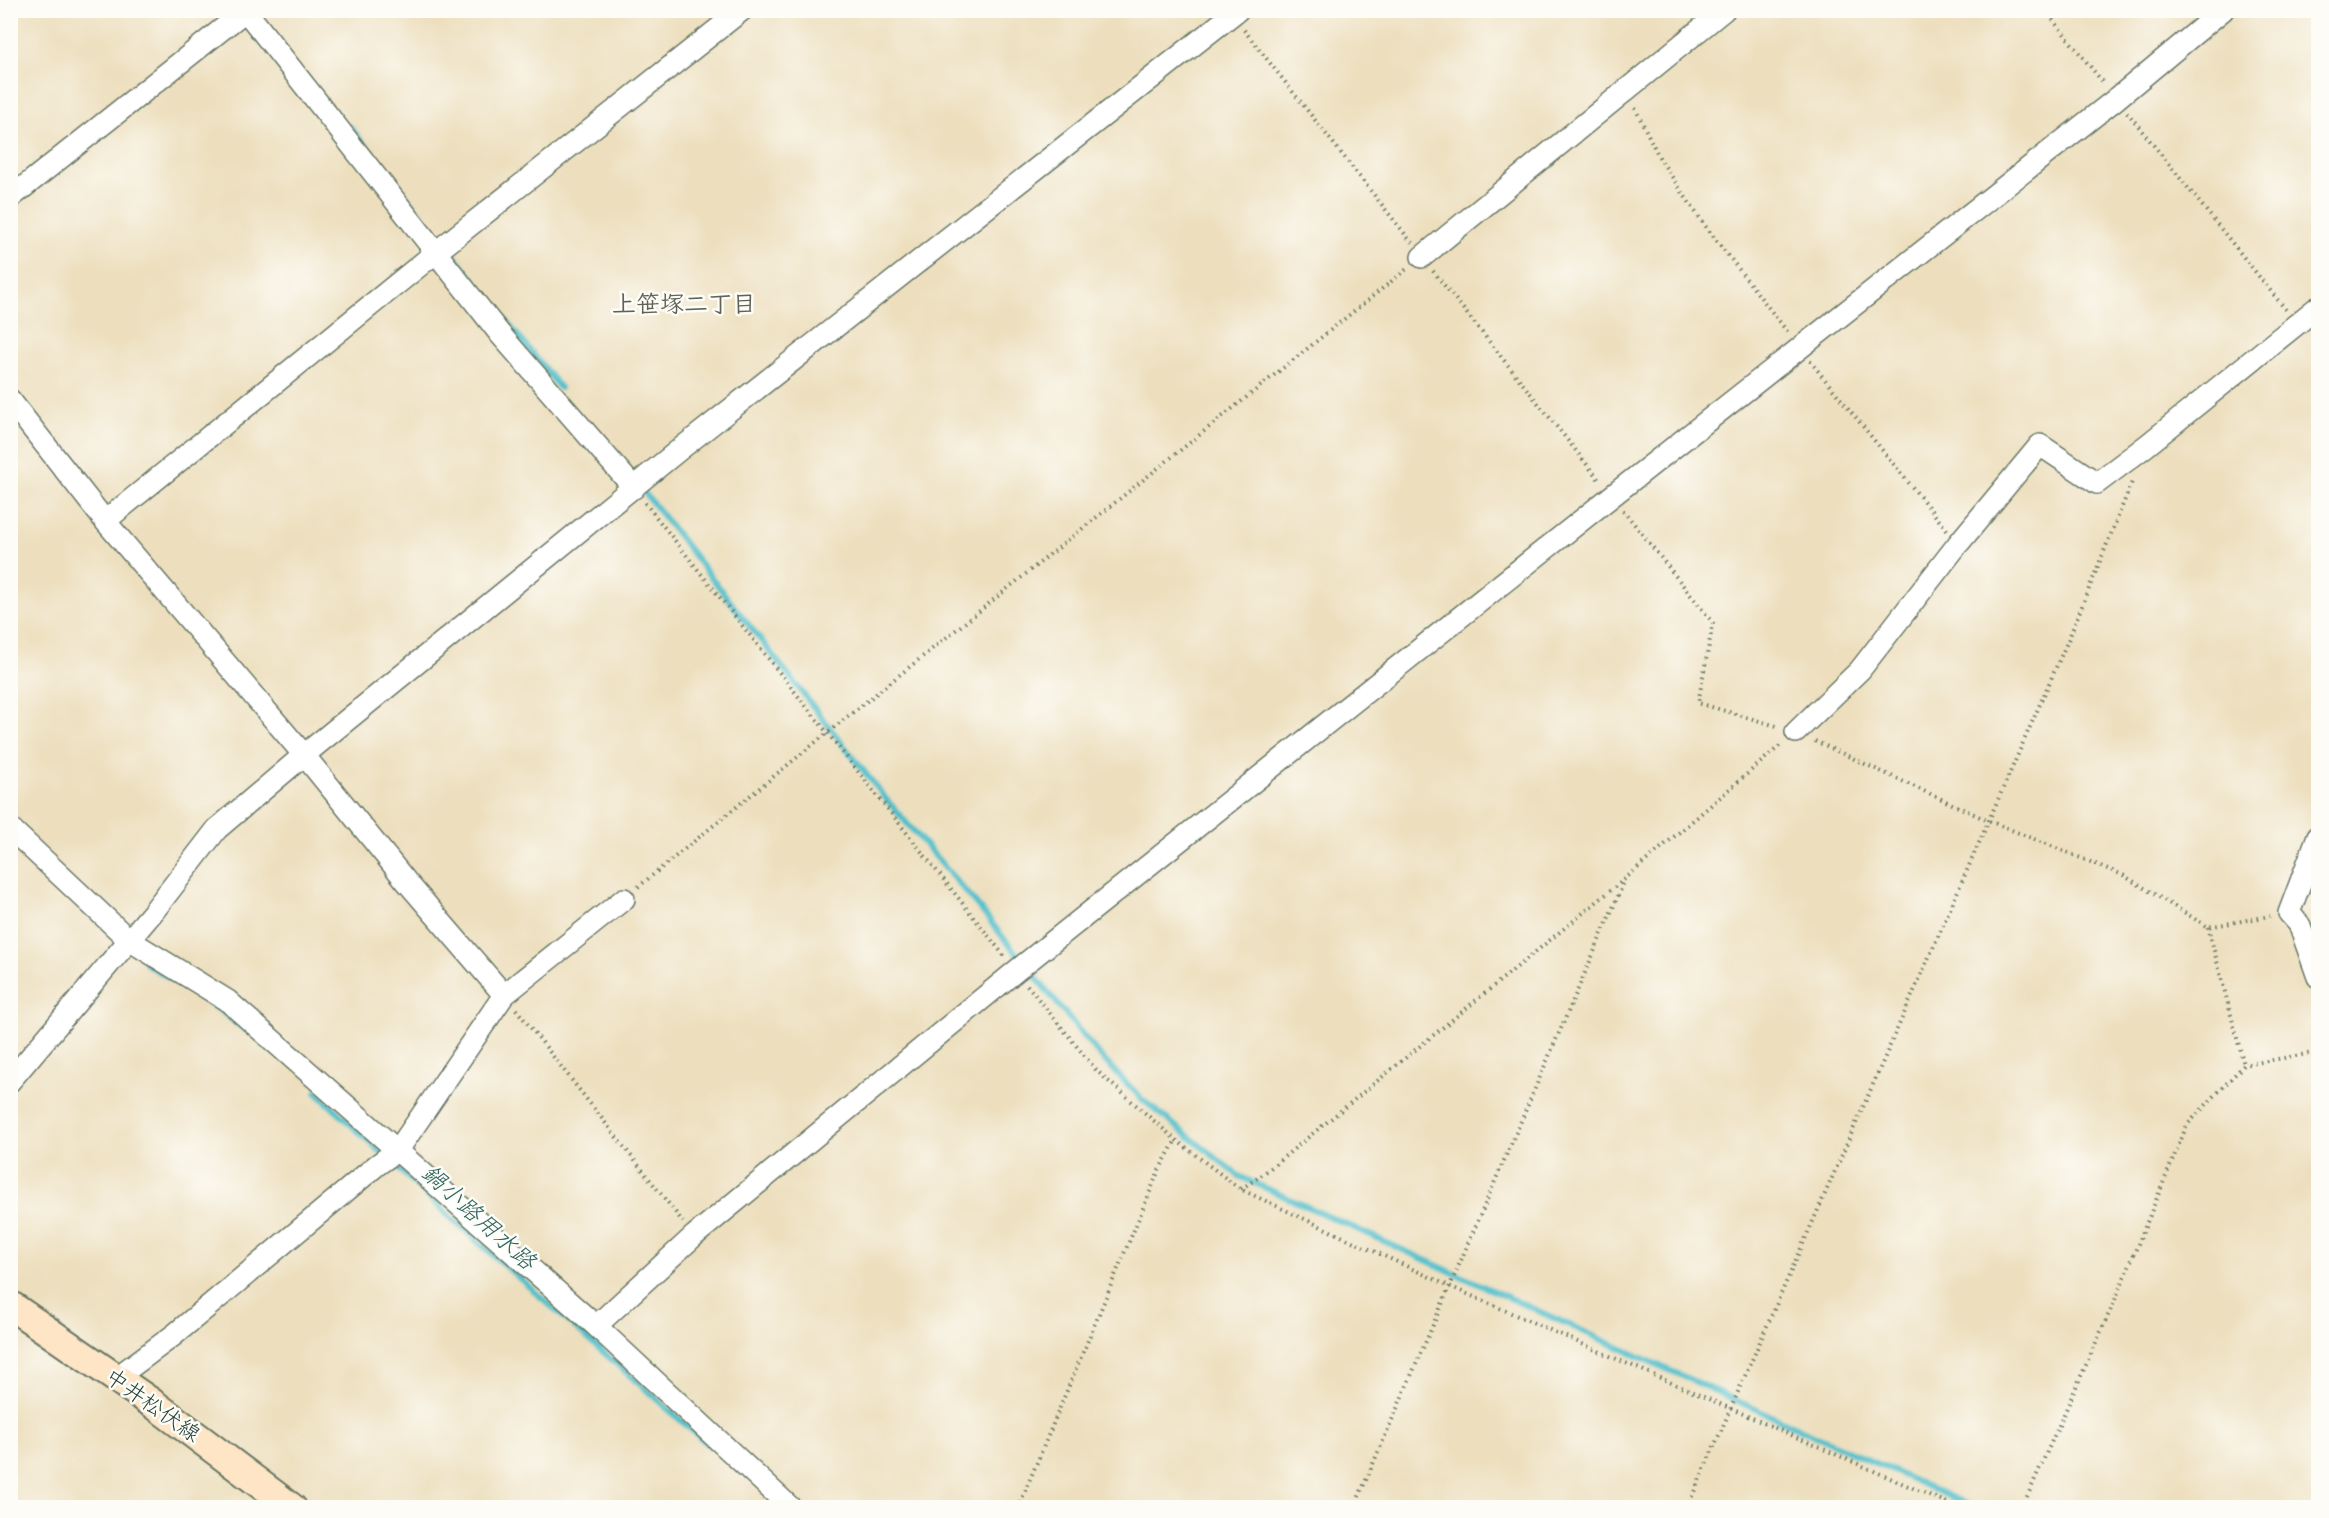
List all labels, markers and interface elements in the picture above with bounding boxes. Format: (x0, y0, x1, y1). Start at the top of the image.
district label: 上笹塚二丁目 (612, 283, 756, 325)
water label: 鍋小路用水路 (411, 1153, 548, 1282)
street label: 中井松伏線 (97, 1357, 209, 1453)

